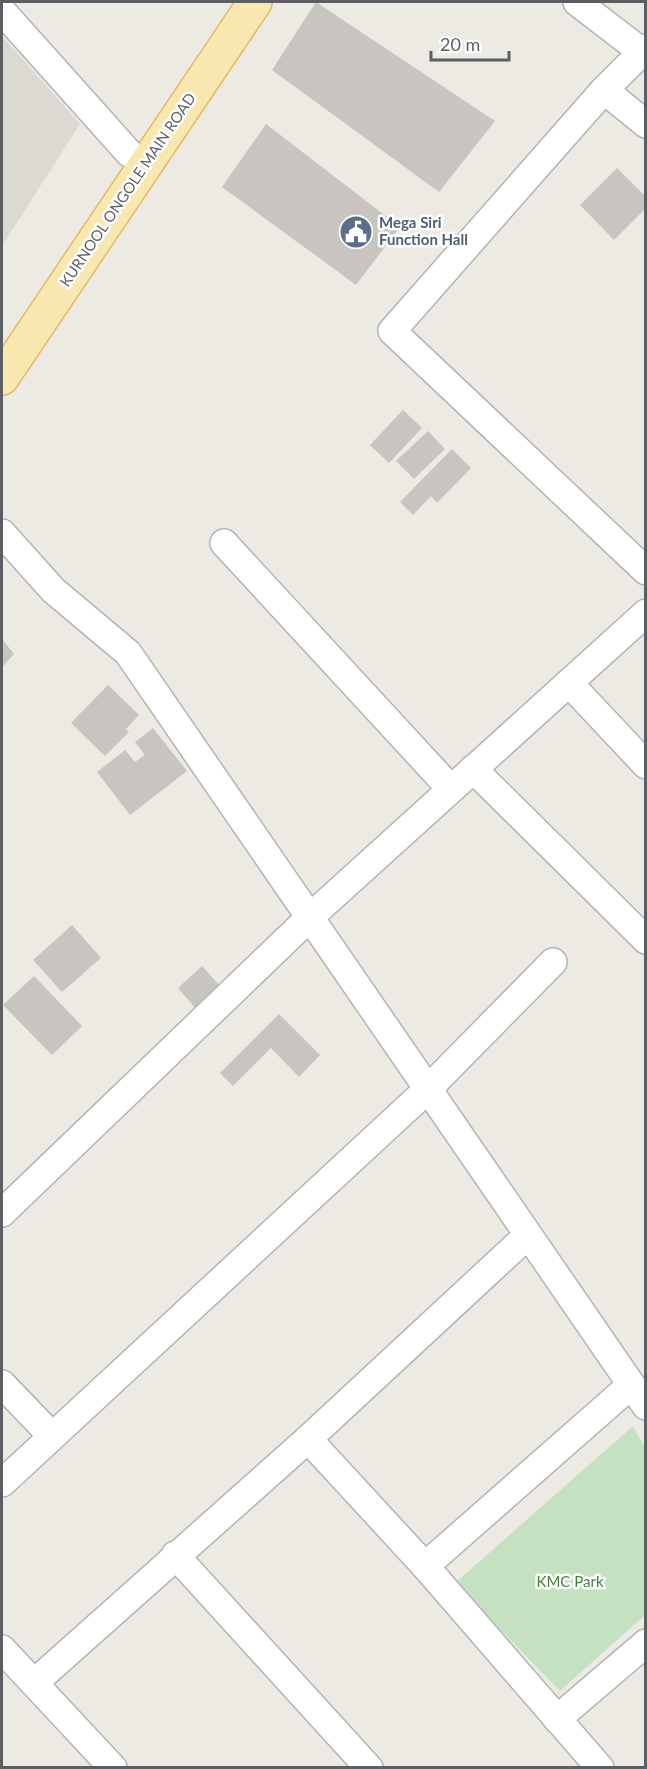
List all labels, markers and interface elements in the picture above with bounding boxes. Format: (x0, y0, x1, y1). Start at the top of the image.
scale bar (431, 24, 509, 62)
text: 20 m (440, 33, 480, 55)
street label: KURNOOL ONGOLE MAIN ROAD (55, 89, 199, 290)
place label: Mega Siri Function Hall (379, 213, 468, 248)
public building icon: Mega Siri Function Hall (338, 214, 374, 250)
park label: KMC Park (536, 1572, 604, 1590)

